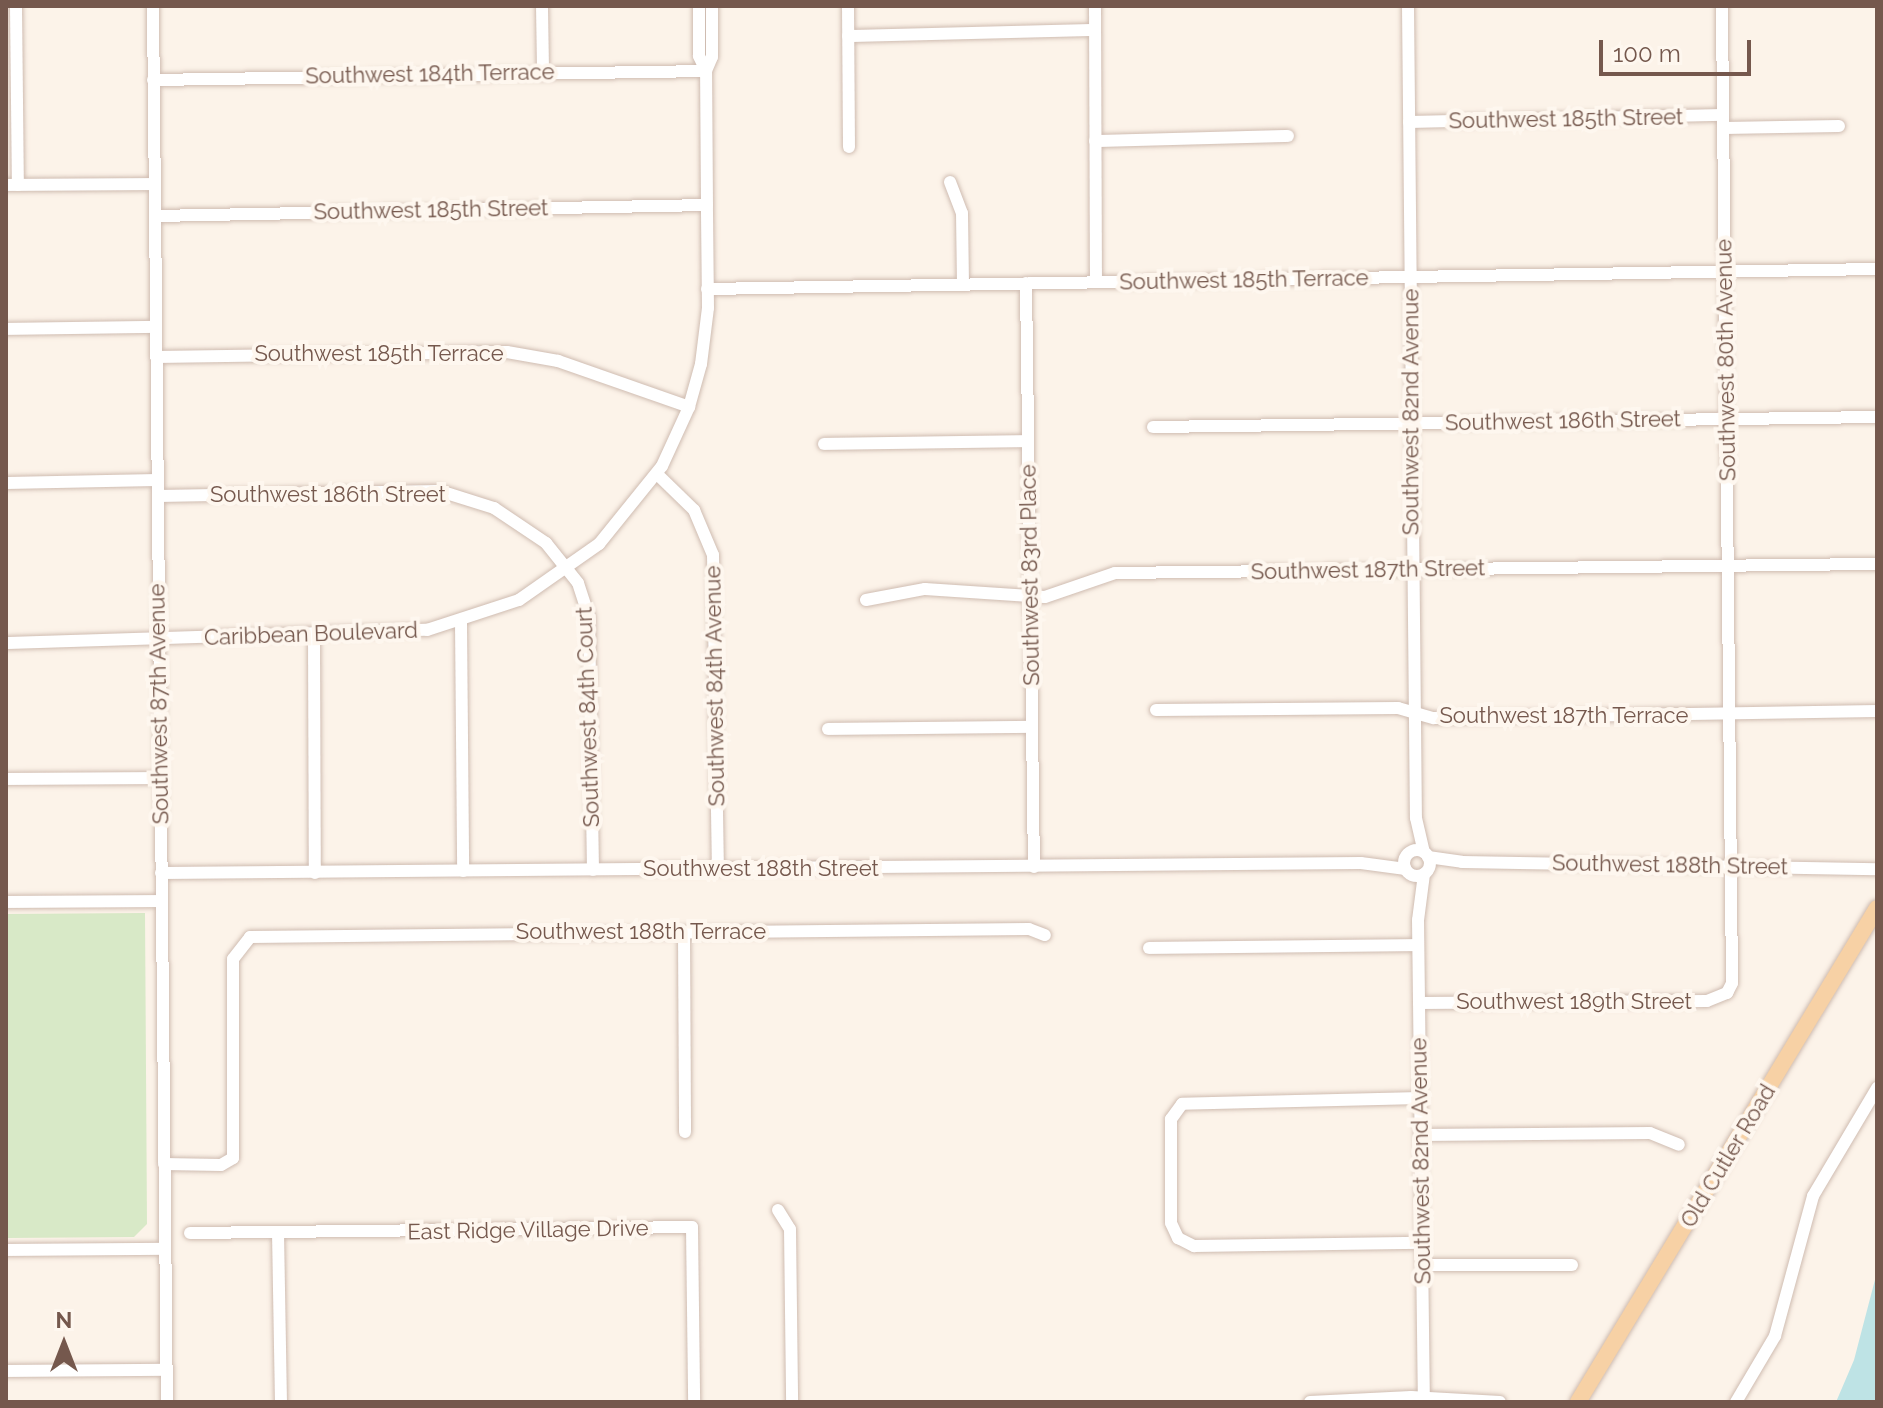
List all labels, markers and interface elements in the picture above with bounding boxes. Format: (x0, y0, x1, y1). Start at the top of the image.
scale bar (1603, 24, 1755, 74)
text: 100 m (1613, 39, 1681, 68)
street label: Southwest 184th Terrace (305, 59, 555, 89)
street label: Southwest 185th Street (1448, 104, 1684, 134)
street label: Southwest 185th Street (313, 195, 549, 225)
street label: Southwest 80th Avenue (1711, 238, 1741, 482)
street label: Southwest 185th Terrace (1119, 265, 1369, 295)
street label: Southwest 82nd Avenue (1398, 288, 1424, 536)
street label: Southwest 185th Terrace (254, 341, 504, 367)
street label: Southwest 186th Street (1445, 406, 1681, 436)
street label: Southwest 83rd Place (1015, 464, 1045, 686)
street label: Southwest 186th Street (210, 482, 446, 508)
street label: Southwest 187th Street (1251, 555, 1485, 585)
street label: Southwest 84th Avenue (700, 565, 730, 807)
street label: Southwest 87th Avenue (144, 583, 174, 825)
street label: Southwest 84th Court (571, 606, 605, 828)
street label: Caribbean Boulevard (204, 617, 418, 651)
street label: Southwest 187th Terrace (1439, 703, 1689, 729)
street label: Southwest 188th Street (1552, 850, 1788, 880)
street label: Southwest 188th Street (643, 856, 879, 882)
street label: Southwest 188th Terrace (516, 919, 766, 945)
street label: Southwest 189th Street (1456, 989, 1692, 1015)
street label: Southwest 82nd Avenue (1406, 1037, 1436, 1285)
street label: Old Cutler Road (1675, 1080, 1781, 1232)
street label: East Ridge Village Drive (407, 1215, 649, 1245)
north arrow (24, 1304, 104, 1384)
text: N (56, 1307, 72, 1333)

